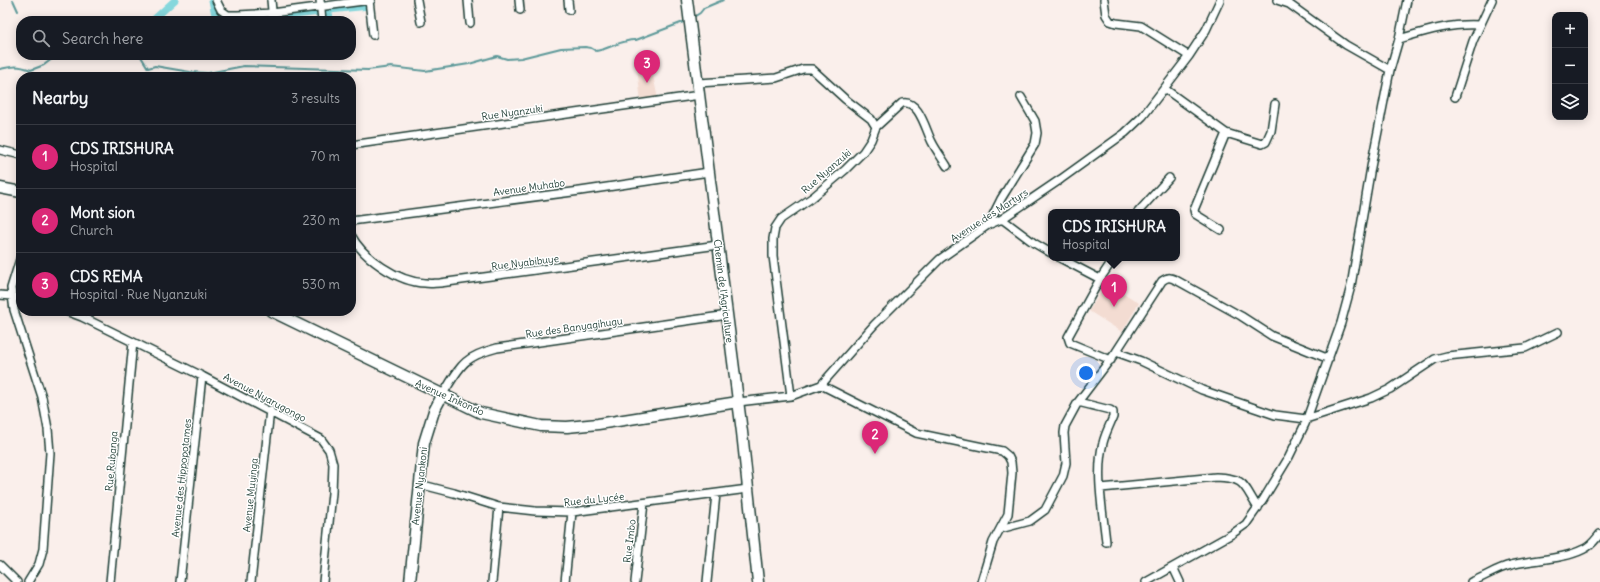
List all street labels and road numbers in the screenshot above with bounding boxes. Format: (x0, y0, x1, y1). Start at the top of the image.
street label: Rue Nyanzuki (481, 102, 544, 123)
street label: Rue Nyanzuki (799, 146, 854, 197)
street label: Avenue Muhabo (492, 176, 566, 199)
street label: Avenue des Martyrs (948, 185, 1031, 245)
street label: Chemin de l'Agriculture (711, 239, 736, 344)
street label: Rue Nyabibuye (490, 252, 560, 273)
street label: Rue des Banyagihugu (525, 314, 624, 341)
street label: Avenue Nyarugongo (221, 370, 309, 425)
street label: Avenue Inkondo (413, 376, 487, 419)
street label: Avenue des Hippopotames (169, 417, 194, 538)
street label: Rue Rubanga (102, 430, 121, 492)
street label: Avenue Nyankoni (409, 446, 430, 526)
street label: Avenue Muyinga (240, 457, 261, 533)
street label: Rue du Lycée (563, 490, 625, 509)
street label: Rue Imbo (620, 518, 639, 564)

